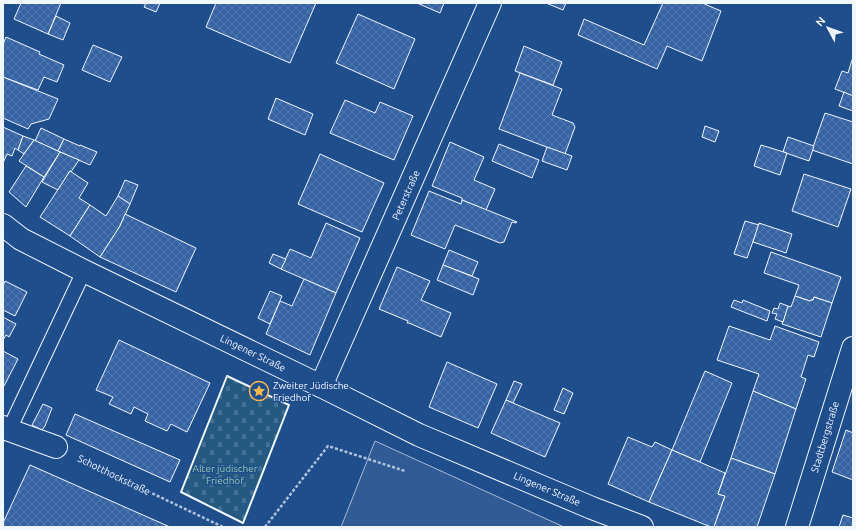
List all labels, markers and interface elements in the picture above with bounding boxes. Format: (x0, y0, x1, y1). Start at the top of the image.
north arrow (808, 8, 848, 48)
text: N (813, 14, 828, 28)
street label: Peterstraße (390, 168, 422, 222)
street label: Lingener Straße (218, 332, 288, 374)
place icon: Zweiter Jüdische Friedhof (248, 380, 270, 402)
place label: Zweiter Jüdische Friedhof (273, 380, 349, 403)
street label: Stadtbergstraße (809, 400, 841, 474)
street label: Schotthockstraße (76, 453, 152, 497)
park label: Alter jüdischer Friedhof (192, 463, 258, 486)
street label: Lingener Straße (512, 470, 582, 508)

